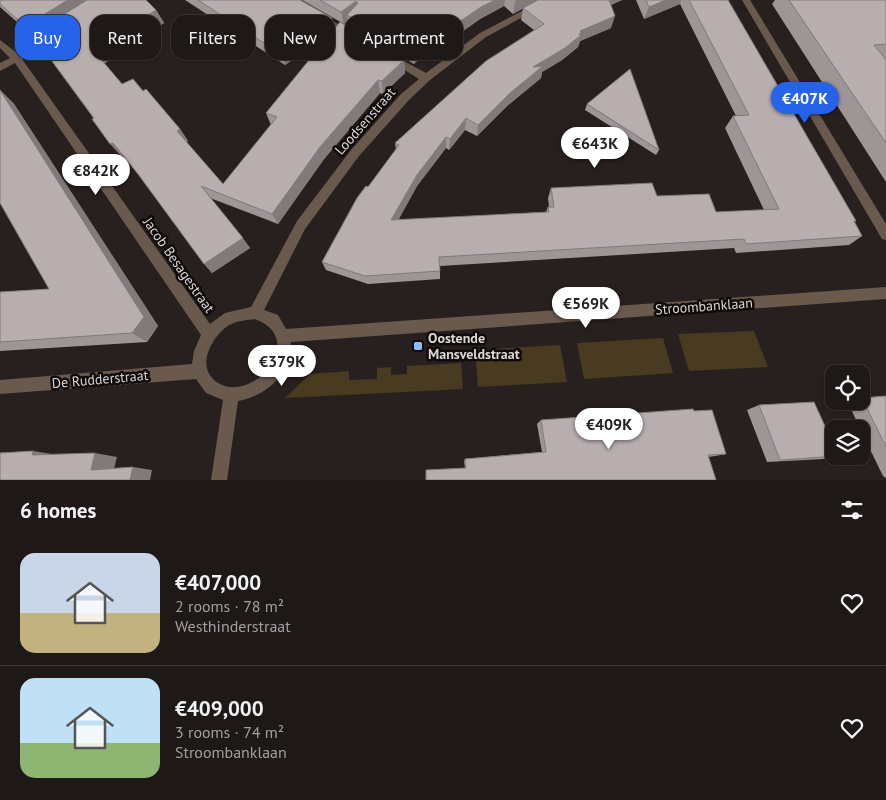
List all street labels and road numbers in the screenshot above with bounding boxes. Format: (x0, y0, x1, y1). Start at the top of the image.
street label: Loodsenstraat (331, 83, 399, 158)
street label: Jacob Besagestraat (139, 213, 219, 316)
street label: Stroombanklaan (655, 294, 753, 318)
street label: De Rudderstraat (51, 366, 149, 392)

